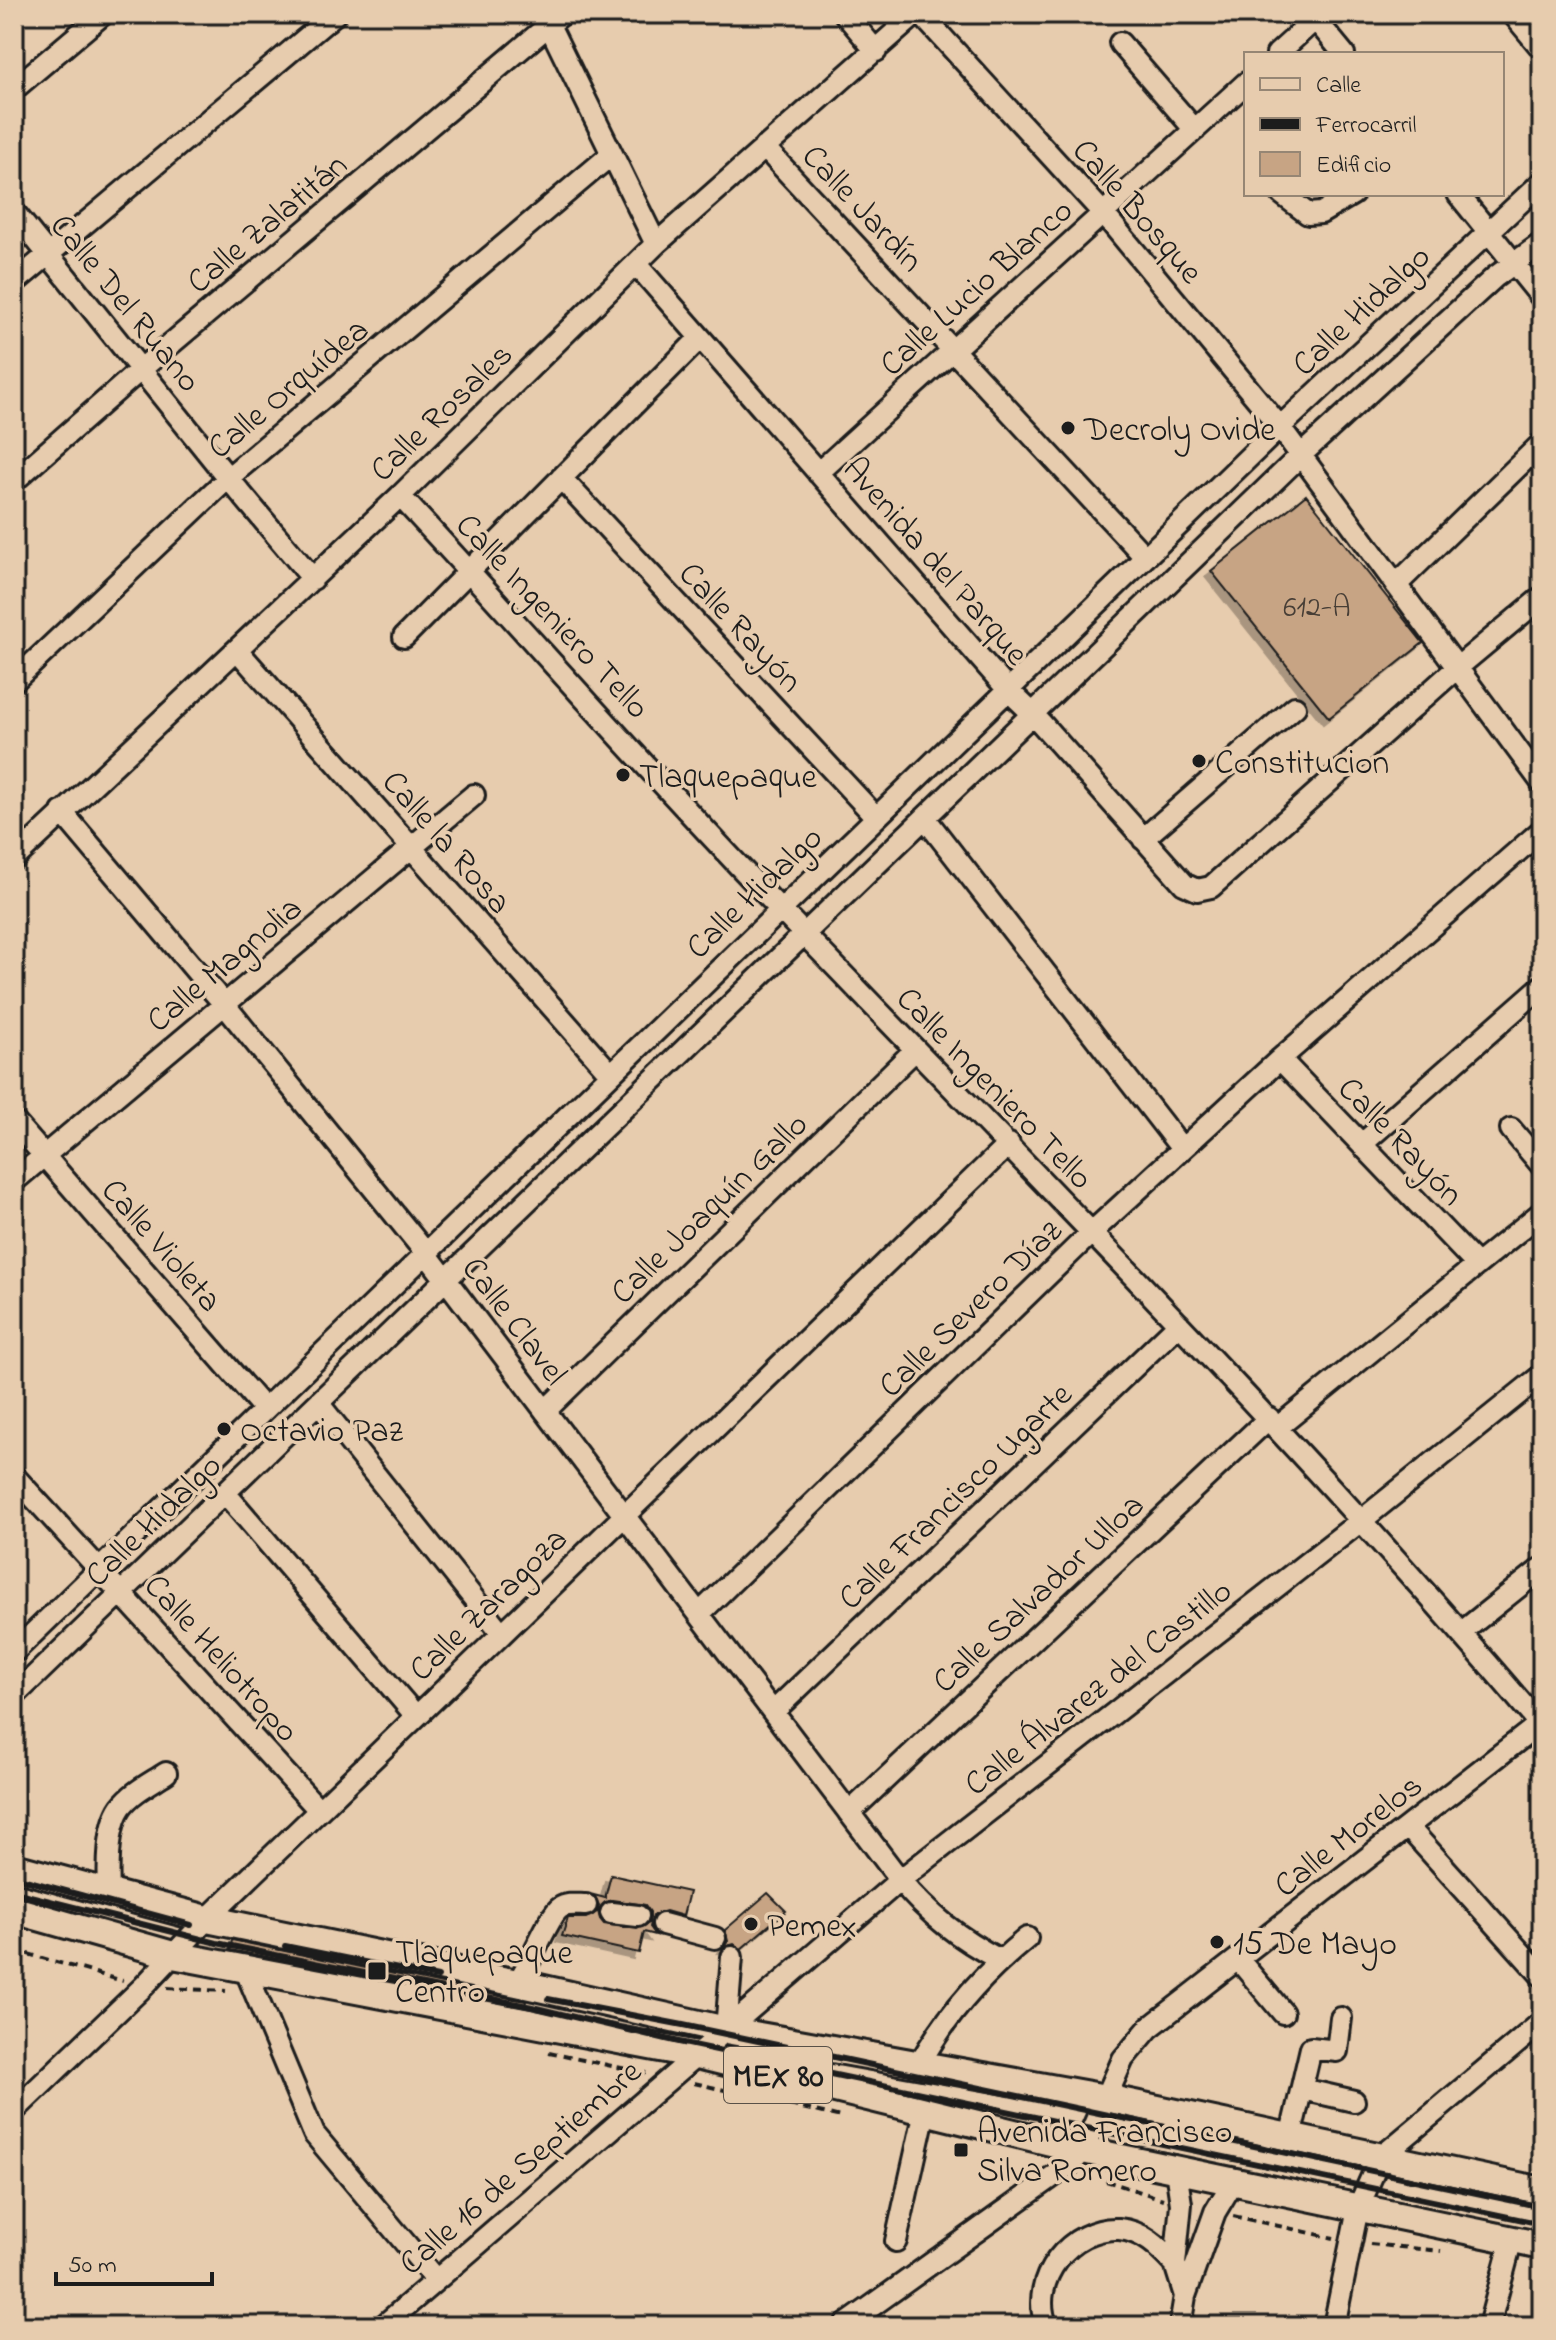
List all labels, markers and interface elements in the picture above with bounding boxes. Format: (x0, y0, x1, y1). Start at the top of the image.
legend (1244, 52, 1504, 196)
text: Calle (1316, 69, 1361, 104)
text: Ferrocarril (1315, 109, 1417, 144)
street label: Calle Bosque (1058, 129, 1214, 297)
street label: Calle Jardín (788, 134, 934, 285)
street label: Calle Zalatitán (177, 143, 360, 307)
text: Edificio (1316, 149, 1391, 184)
street label: Calle Lucio Blanco (870, 188, 1086, 390)
street label: Calle Del Ruano (36, 204, 212, 405)
street label: Calle Hidalgo (1282, 234, 1443, 390)
street label: Calle Orquídea (198, 307, 381, 473)
street label: Calle Rosales (360, 332, 526, 495)
place label: Decroly Ovide (1083, 407, 1276, 457)
marker: Decroly Ovide (1059, 419, 1077, 437)
street label: Avenida del Parque (829, 447, 1040, 679)
street label: Calle Ingeniero Tello (442, 503, 660, 732)
street label: Calle Rayón (665, 552, 813, 706)
house number: 612-A (1283, 587, 1351, 631)
place label: Constitucion (1215, 740, 1389, 790)
marker: Constitucion (1190, 752, 1208, 770)
place label: Tlaquepaque (639, 754, 818, 804)
street label: Calle la Rosa (368, 760, 522, 927)
marker: Tlaquepaque (614, 766, 632, 784)
street label: Calle Hidalgo (676, 815, 836, 972)
street label: Calle Magnolia (137, 886, 314, 1046)
street label: Calle Ingeniero Tello (883, 977, 1104, 1203)
street label: Calle Rayón (1324, 1067, 1474, 1219)
street label: Calle Joaquín Gallo (600, 1102, 821, 1318)
street label: Calle Violeta (88, 1169, 232, 1325)
street label: Calle Severo Díaz (868, 1208, 1076, 1411)
street label: Calle Clavel (448, 1247, 578, 1397)
street label: Calle Francisco Ugarte (828, 1372, 1086, 1623)
place label: Octavio Paz (240, 1408, 404, 1458)
marker: Octavio Paz (215, 1420, 233, 1438)
street label: Calle Hidalgo (75, 1443, 235, 1600)
street label: Calle Salvador Ulloa (922, 1483, 1157, 1707)
street label: Calle Zaragoza (399, 1517, 581, 1695)
street label: Calle Heliotropo (130, 1564, 310, 1755)
street label: Calle Álvarez del Castillo (955, 1568, 1244, 1810)
street label: Calle Morelos (1264, 1763, 1435, 1911)
place label: Pemex (767, 1903, 857, 1953)
marker: Pemex (742, 1915, 760, 1933)
place label: 15 De Mayo (1233, 1921, 1397, 1971)
place label: Tlaquepaque Centro (395, 1930, 574, 2019)
marker: 15 De Mayo (1208, 1933, 1226, 1951)
marker: Tlaquepaque Centro (366, 1960, 388, 1982)
road number: MEX 80 (724, 2047, 832, 2103)
street label: Calle 16 de Septiembre (389, 2049, 655, 2289)
place label: Avenida Francisco Silva Romero (977, 2109, 1232, 2198)
marker: Avenida Francisco Silva Romero (952, 2141, 970, 2159)
scale bar (56, 2236, 212, 2286)
text: 50 m (68, 2249, 117, 2284)

